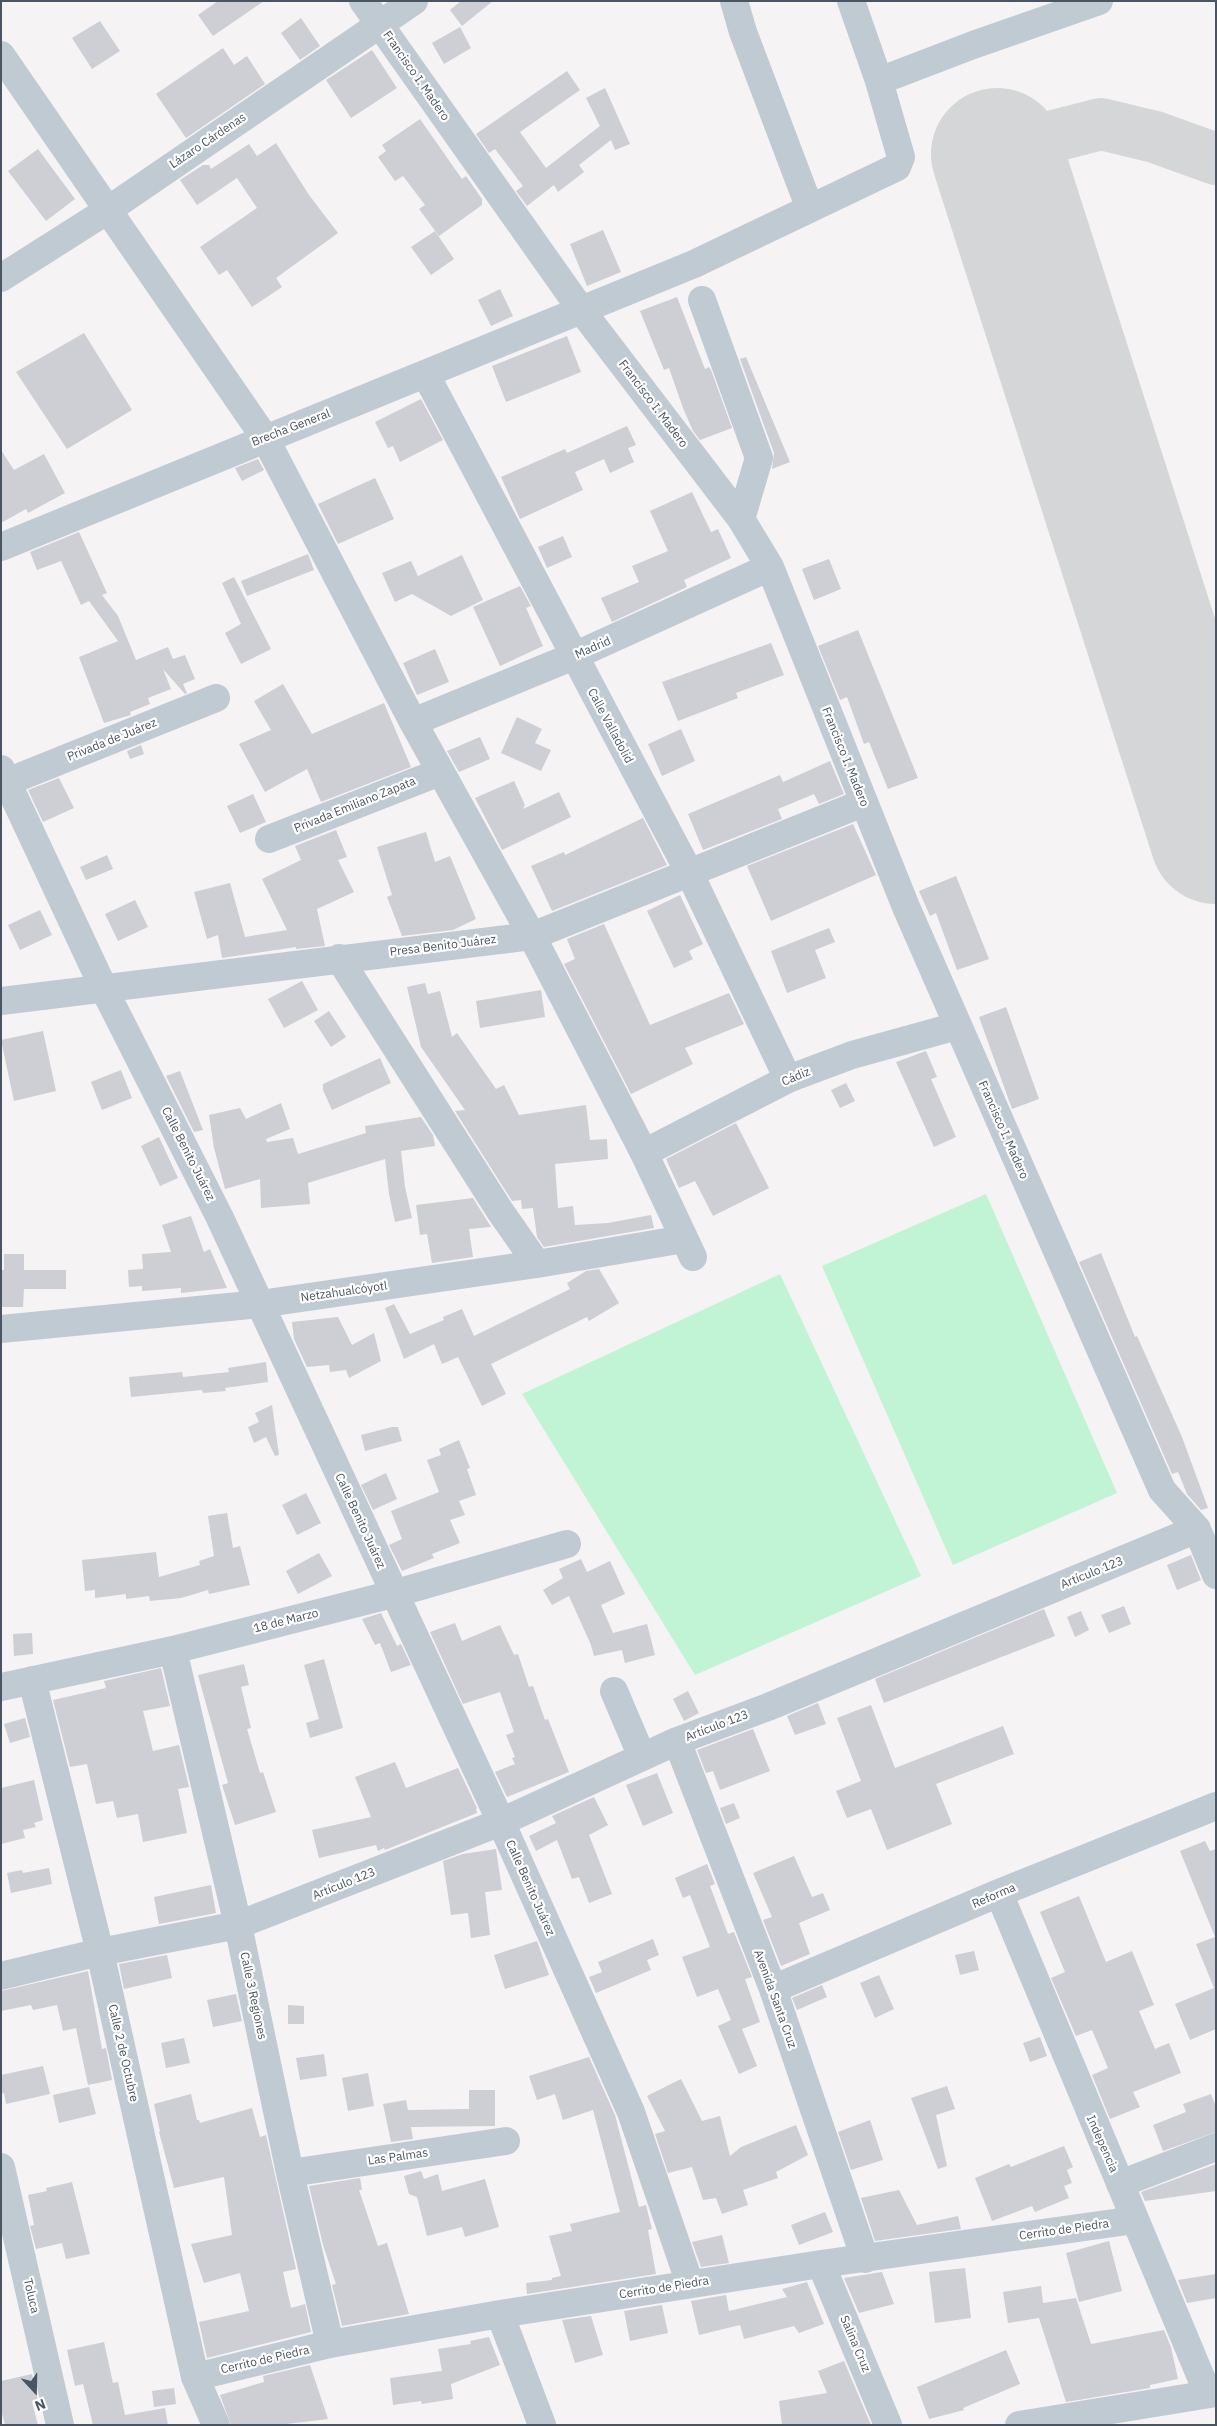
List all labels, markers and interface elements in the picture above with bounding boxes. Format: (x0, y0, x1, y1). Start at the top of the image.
street label: Francisco I. Madero (380, 28, 452, 124)
street label: Lázaro Cárdenas (167, 110, 249, 172)
street label: Francisco I. Madero (615, 357, 691, 451)
street label: Brecha General (250, 406, 332, 450)
street label: Madrid (573, 634, 613, 662)
street label: Calle Valladolid (584, 686, 636, 766)
street label: Francisco I. Madero (818, 705, 872, 809)
street label: Privada de Juárez (65, 716, 159, 764)
street label: Privada Emiliano Zapata (292, 774, 418, 836)
street label: Presa Benito Juárez (389, 932, 497, 960)
street label: Cádiz (780, 1065, 812, 1089)
street label: Francisco I. Madero (975, 1079, 1031, 1181)
street label: Calle Benito Juárez (158, 1105, 218, 1203)
street label: Netzahualcóyotl (300, 1279, 388, 1305)
street label: Calle Benito Juárez (332, 1471, 388, 1571)
street label: Artículo 123 (1058, 1554, 1126, 1592)
street label: 18 de Marzo (252, 1606, 320, 1636)
street label: Artículo 123 (683, 1707, 751, 1745)
street label: Calle Benito Juárez (502, 1838, 558, 1938)
street label: Artículo 123 (310, 1865, 378, 1903)
street label: Reforma (970, 1880, 1018, 1912)
street label: Avenida Santa Cruz (750, 1948, 800, 2050)
street label: Calle 3 Regiones (237, 1951, 269, 2041)
street label: Calle 2 de Octubre (105, 2003, 141, 2103)
street label: Indepencia (1083, 2113, 1121, 2175)
street label: Las Palmas (367, 2146, 429, 2168)
street label: Cerrito de Piedra (1018, 2217, 1110, 2243)
street label: Cerrito de Piedra (618, 2274, 710, 2302)
street label: Toluca (20, 2277, 42, 2315)
street label: Salina Cruz (837, 2314, 873, 2374)
street label: Cerrito de Piedra (219, 2343, 311, 2377)
north arrow (10, 2366, 60, 2416)
text: N (32, 2395, 48, 2415)

